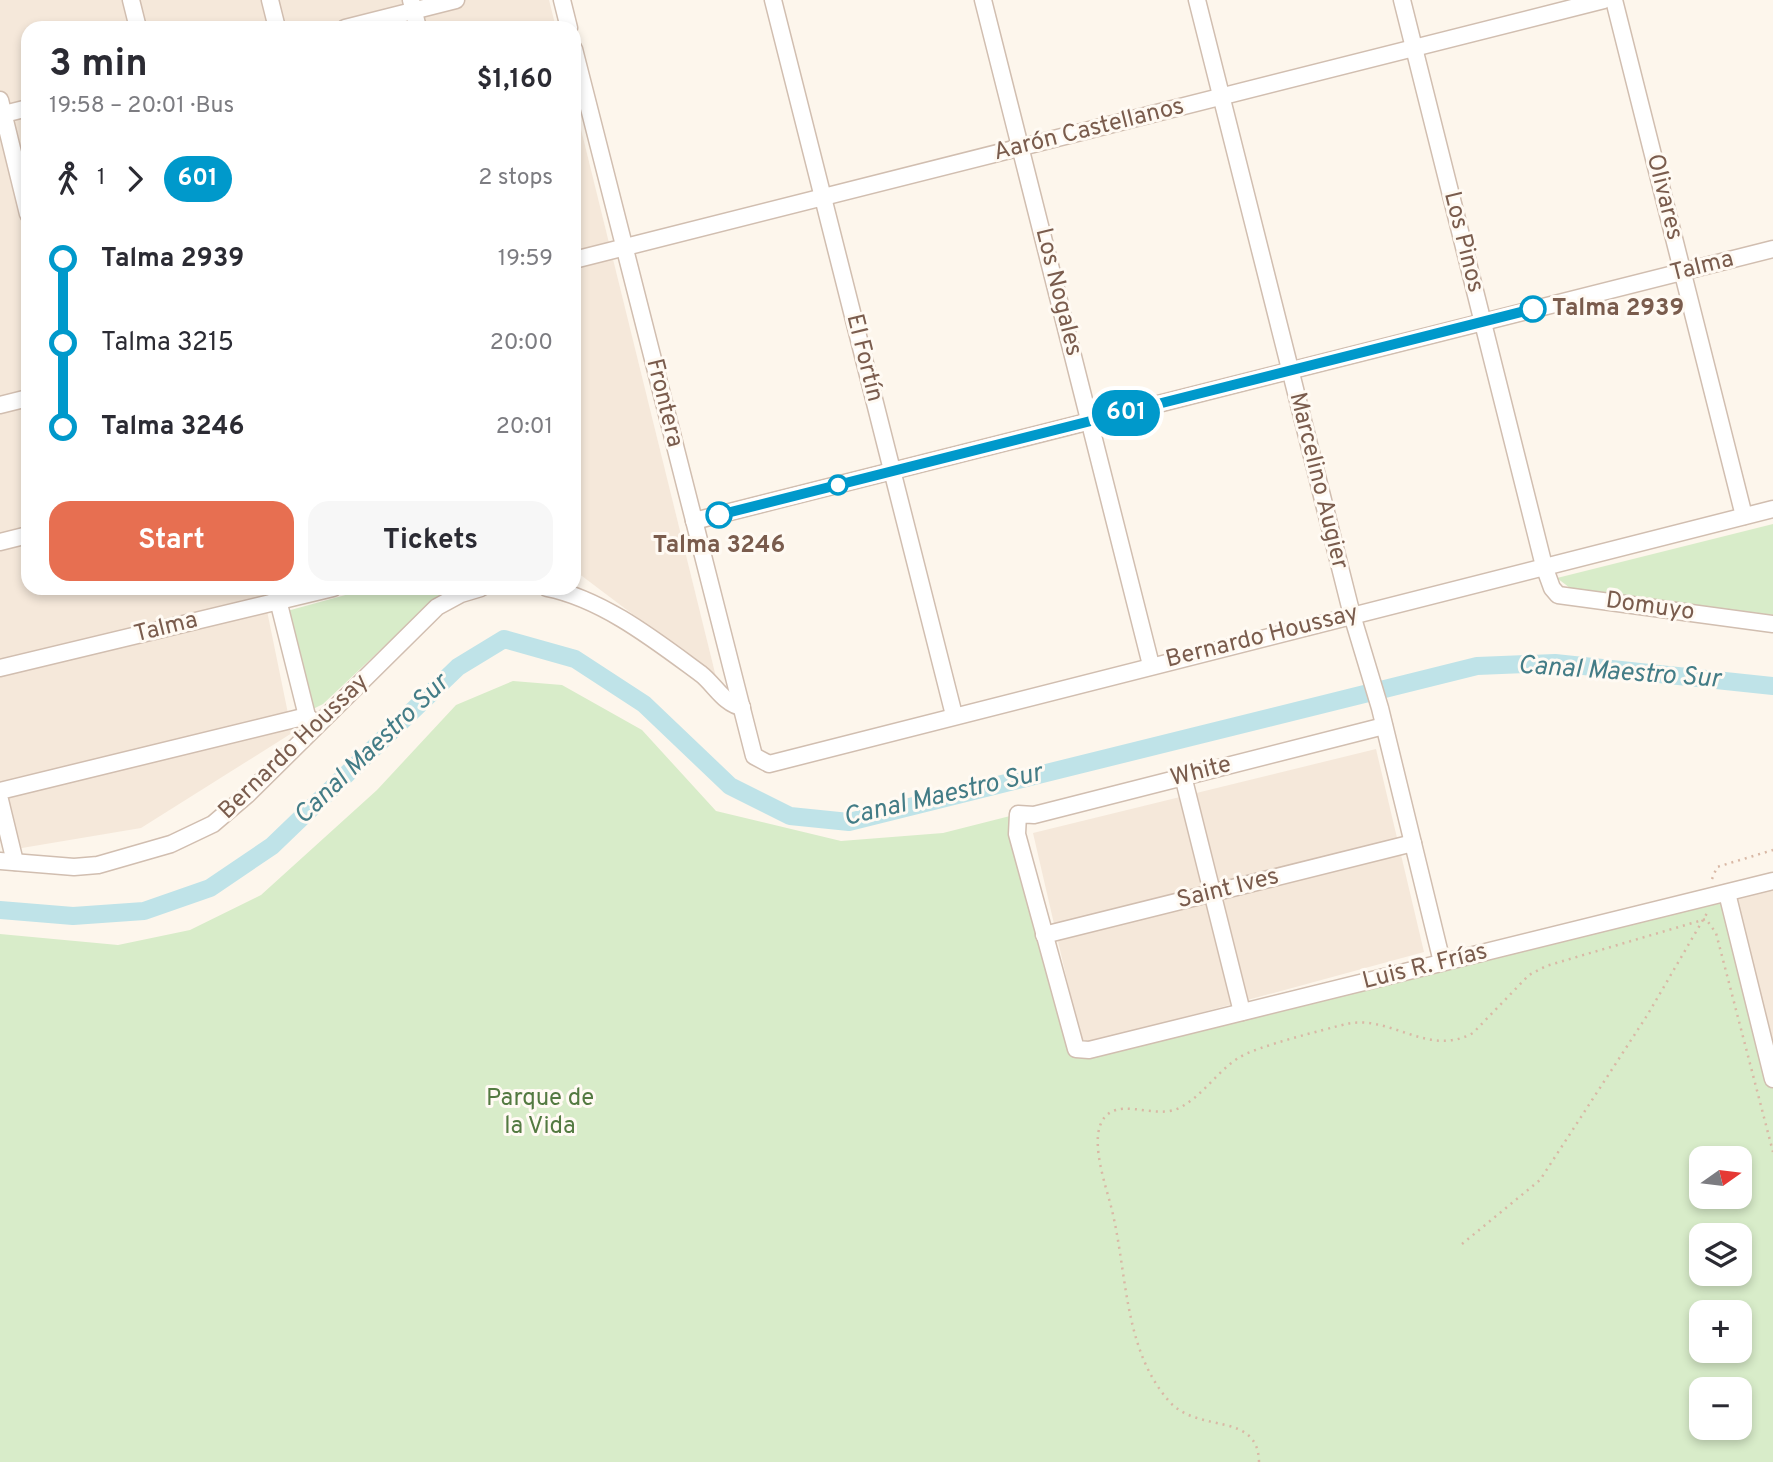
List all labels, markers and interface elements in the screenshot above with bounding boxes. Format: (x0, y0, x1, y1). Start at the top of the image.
text: 3 min (49, 41, 148, 90)
text: $1,160 (477, 64, 553, 97)
text: 19:58 – 20:01 · Bus (49, 92, 234, 121)
street label: Aarón Castellanos (991, 92, 1187, 168)
street label: Olivares (1639, 151, 1689, 243)
icon: walk (49, 160, 87, 198)
icon: forward (116, 160, 154, 198)
text: 1 (97, 164, 106, 193)
text: 601 (178, 164, 218, 194)
text: 2 stops (478, 164, 553, 193)
street label: Los Pinos (1436, 188, 1490, 296)
street label: Los Nogales (1028, 225, 1088, 359)
text: Talma 2939 (101, 243, 244, 276)
text: 19:59 (498, 245, 553, 274)
street label: Talma (1667, 245, 1737, 289)
place label: Talma 2939 (1552, 294, 1684, 324)
marker: Talma 2939 (1520, 296, 1546, 322)
street label: El Fortín (839, 311, 889, 405)
text: Talma 3215 (101, 327, 234, 360)
text: 20:00 (490, 329, 553, 358)
street label: Frontera (639, 356, 689, 450)
street label: Marcelino Augier (1282, 389, 1354, 573)
line badge: 601 (1086, 390, 1166, 436)
text: 601 (1106, 398, 1146, 428)
text: Talma 3246 (101, 411, 244, 444)
text: 20:01 (496, 413, 553, 442)
unlabelled marker (828, 475, 848, 495)
button: Start (49, 501, 294, 581)
button: Tickets (308, 501, 553, 581)
marker: Talma 3246 (706, 502, 732, 528)
place label: Talma 3246 (653, 531, 785, 561)
street label: Domuyo (1604, 586, 1696, 628)
street label: Bernardo Houssay (1163, 599, 1361, 675)
street label: Talma (131, 606, 201, 650)
water label: Canal Maestro Sur (1516, 649, 1724, 697)
water label: Canal Maestro Sur (287, 666, 458, 832)
street label: Bernardo Houssay (213, 668, 375, 826)
street label: White (1168, 750, 1234, 794)
water label: Canal Maestro Sur (840, 757, 1048, 835)
street label: Saint Ives (1174, 862, 1282, 916)
street label: Luis R. Frías (1359, 937, 1491, 997)
park label: Parque de la Vida (486, 1084, 594, 1142)
north arrow (1689, 1146, 1752, 1209)
map controls (1689, 1146, 1752, 1440)
button: layers (1689, 1223, 1752, 1286)
button: + (1689, 1300, 1752, 1363)
button: − (1689, 1377, 1752, 1440)

